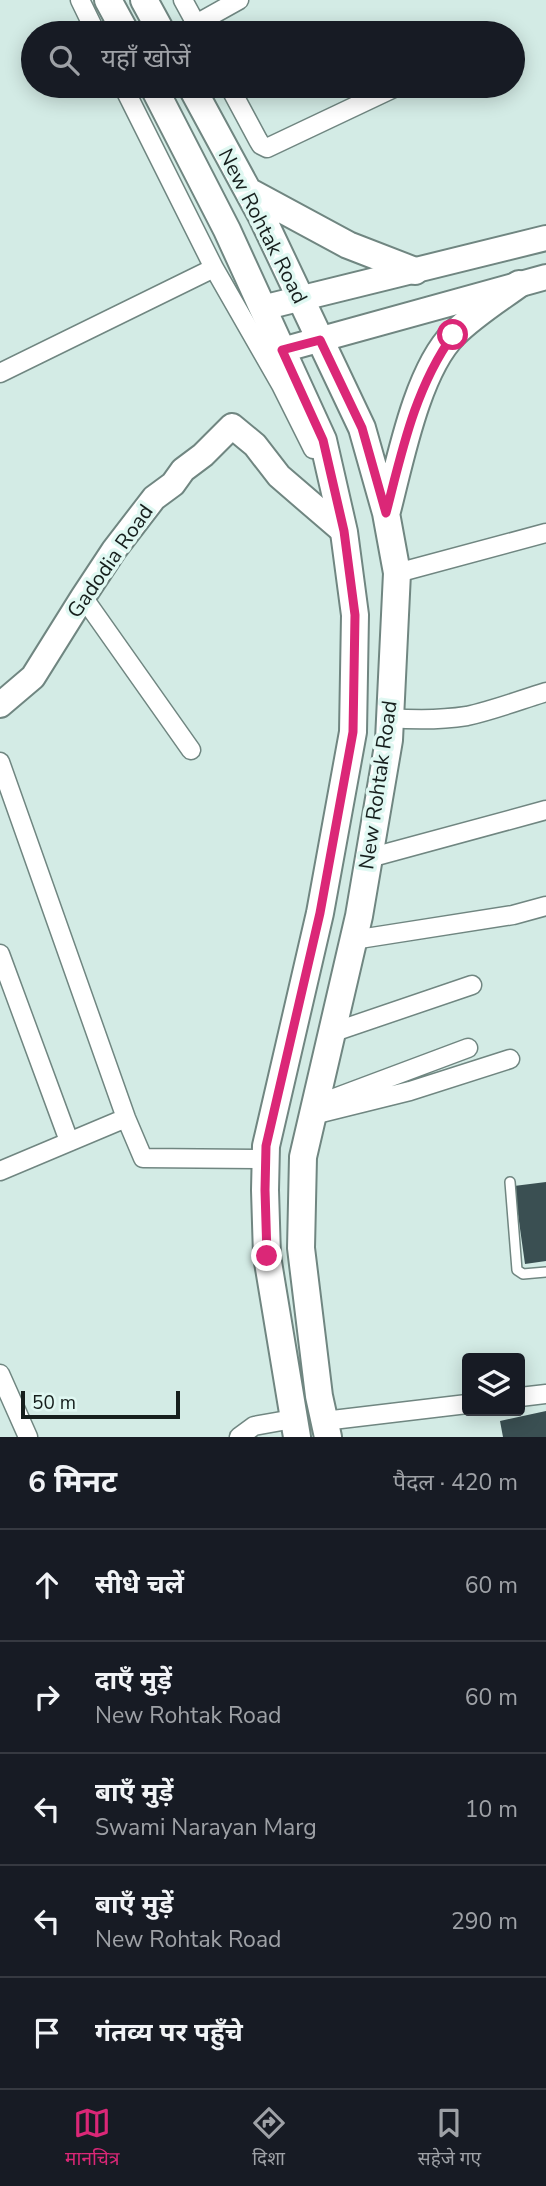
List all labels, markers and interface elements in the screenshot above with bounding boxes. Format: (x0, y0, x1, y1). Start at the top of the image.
search box (21, 21, 525, 98)
icon: search (45, 41, 83, 79)
text: यहाँ खोजें (101, 41, 191, 76)
street label: New Rohtak Road (212, 144, 314, 308)
route start (437, 319, 468, 350)
street label: Gadodia Road (60, 499, 160, 623)
street label: New Rohtak Road (352, 699, 404, 871)
route end (251, 1240, 282, 1271)
map controls (462, 1353, 525, 1416)
button: layers (462, 1353, 525, 1416)
scale bar (21, 1388, 180, 1420)
text: 50 m (32, 1390, 76, 1416)
text: 6 मिनट (28, 1462, 117, 1503)
text: पैदल · 420 m (393, 1467, 518, 1498)
icon: ahead (28, 1566, 66, 1604)
text: सीधे चलें (95, 1567, 184, 1602)
text: 60 m (465, 1570, 518, 1601)
text: दाएँ मुड़ें (95, 1663, 172, 1698)
icon: right (28, 1678, 66, 1716)
text: 60 m (465, 1682, 518, 1713)
text: New Rohtak Road (95, 1700, 282, 1731)
text: बाएँ मुड़ें (95, 1775, 173, 1810)
icon: left (28, 1790, 66, 1828)
text: 10 m (465, 1794, 518, 1825)
text: Swami Narayan Marg (95, 1812, 317, 1843)
text: बाएँ मुड़ें (95, 1887, 173, 1922)
icon: left (28, 1902, 66, 1940)
text: 290 m (451, 1906, 518, 1937)
text: New Rohtak Road (95, 1924, 282, 1955)
icon: arrive (28, 2014, 66, 2052)
text: गंतव्य पर पहुँचे (95, 2015, 243, 2050)
tab: मानचित्र (65, 2104, 119, 2173)
tab: दिशा (250, 2104, 288, 2173)
tab: सहेजे गए (418, 2104, 481, 2173)

